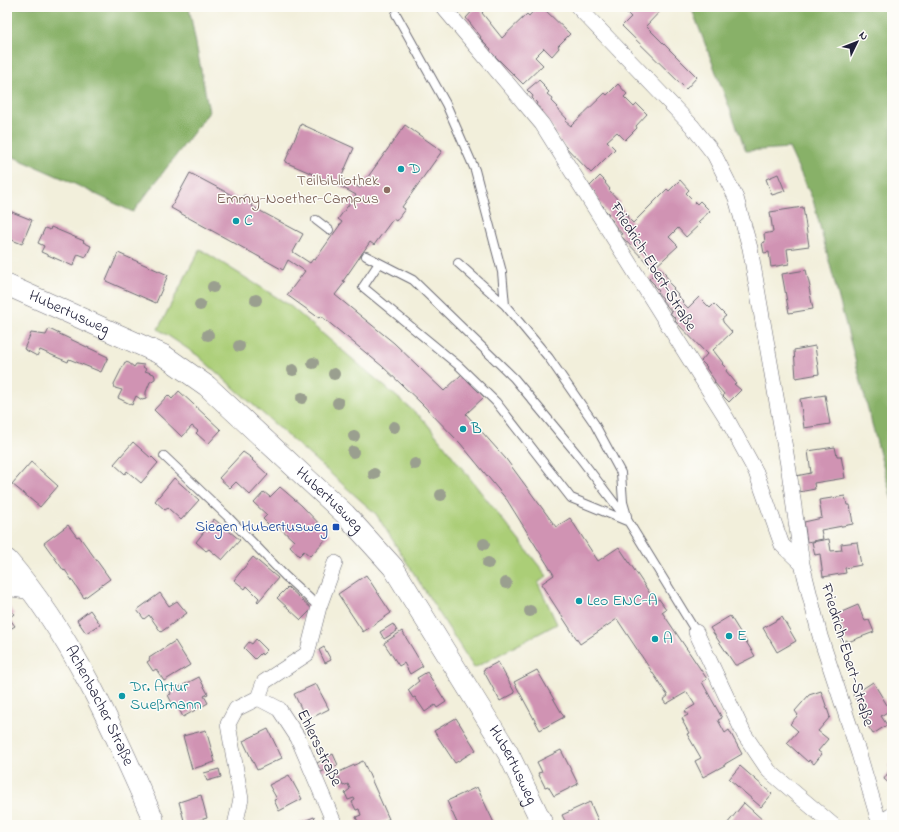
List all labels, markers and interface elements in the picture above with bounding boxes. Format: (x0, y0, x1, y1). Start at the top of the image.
north arrow (837, 22, 877, 62)
text: N (855, 28, 872, 44)
place label: D (408, 157, 421, 181)
marker: D (396, 164, 406, 174)
place label: Teilbibliothek Emmy-Noether-Campus (216, 169, 380, 211)
marker: Teilbibliothek Emmy-Noether-Campus (382, 185, 392, 195)
street label: Friedrich-Ebert-Straße (603, 197, 703, 337)
place label: C (244, 209, 253, 233)
marker: C (231, 216, 241, 226)
street label: Hubertusweg (25, 284, 113, 341)
place label: B (470, 417, 482, 441)
marker: B (458, 424, 468, 434)
street label: Hubertusweg (290, 461, 369, 539)
place label: Siegen Hubertusweg (195, 515, 328, 539)
marker: Siegen Hubertusweg (331, 522, 341, 532)
street label: Friedrich-Ebert-Straße (814, 580, 880, 730)
place label: Leo ENC-A (587, 589, 658, 613)
marker: Leo ENC-A (574, 596, 584, 606)
place label: E (737, 624, 747, 648)
place label: A (663, 627, 673, 651)
marker: E (724, 631, 734, 641)
marker: A (650, 634, 660, 644)
street label: Achenbacher Straße (59, 641, 140, 771)
place label: Dr. Artur Sueßmann (129, 675, 202, 717)
marker: Dr. Artur Sueßmann (117, 691, 127, 701)
street label: Ehlersstraße (290, 705, 348, 791)
street label: Hubertusweg (482, 721, 543, 809)

